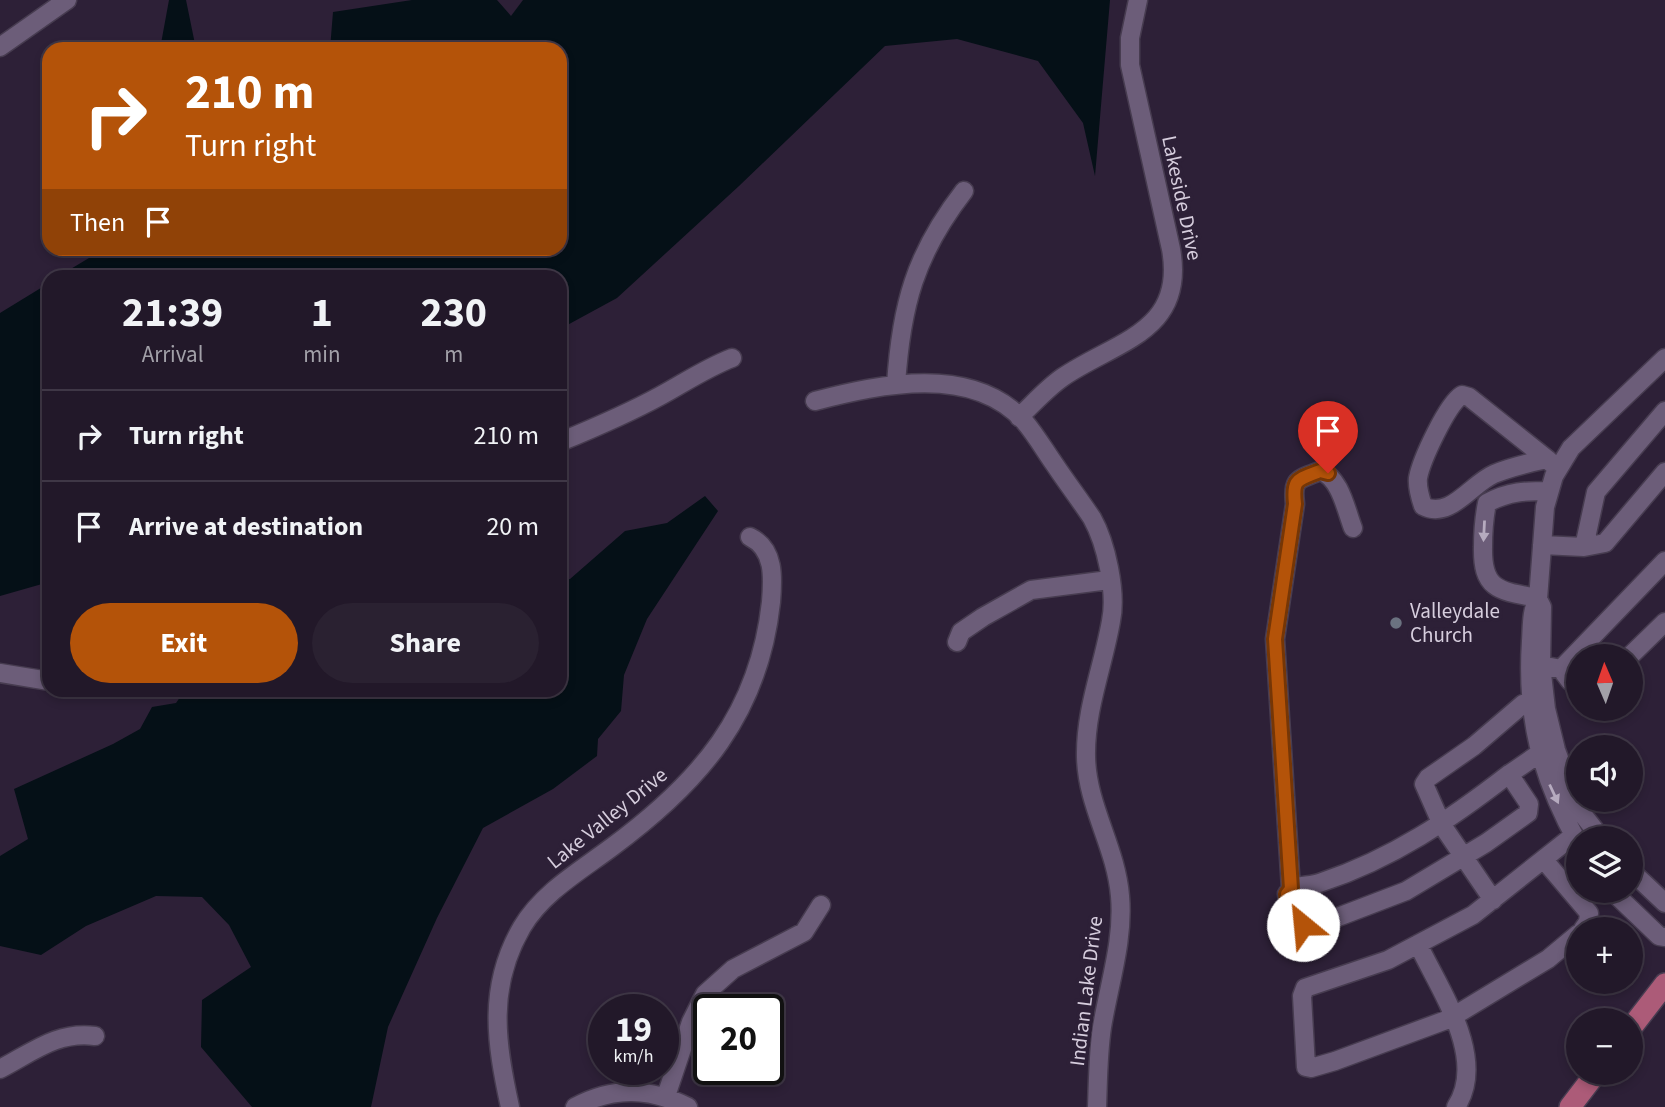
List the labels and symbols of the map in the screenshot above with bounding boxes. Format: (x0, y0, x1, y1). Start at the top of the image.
street label: Lakeside Drive (1154, 133, 1210, 263)
pin (1298, 401, 1358, 473)
one-way arrow (1478, 520, 1489, 542)
place label: Valleydale Church (1410, 596, 1500, 650)
marker: Valleydale Church (1388, 615, 1404, 631)
north arrow (1566, 644, 1643, 721)
street label: Lake Valley Drive (540, 760, 674, 876)
one-way arrow (1548, 784, 1560, 804)
position arrow (1266, 888, 1340, 962)
street label: Indian Lake Drive (1062, 914, 1110, 1068)
speed limit sign: 20 (693, 994, 784, 1085)

